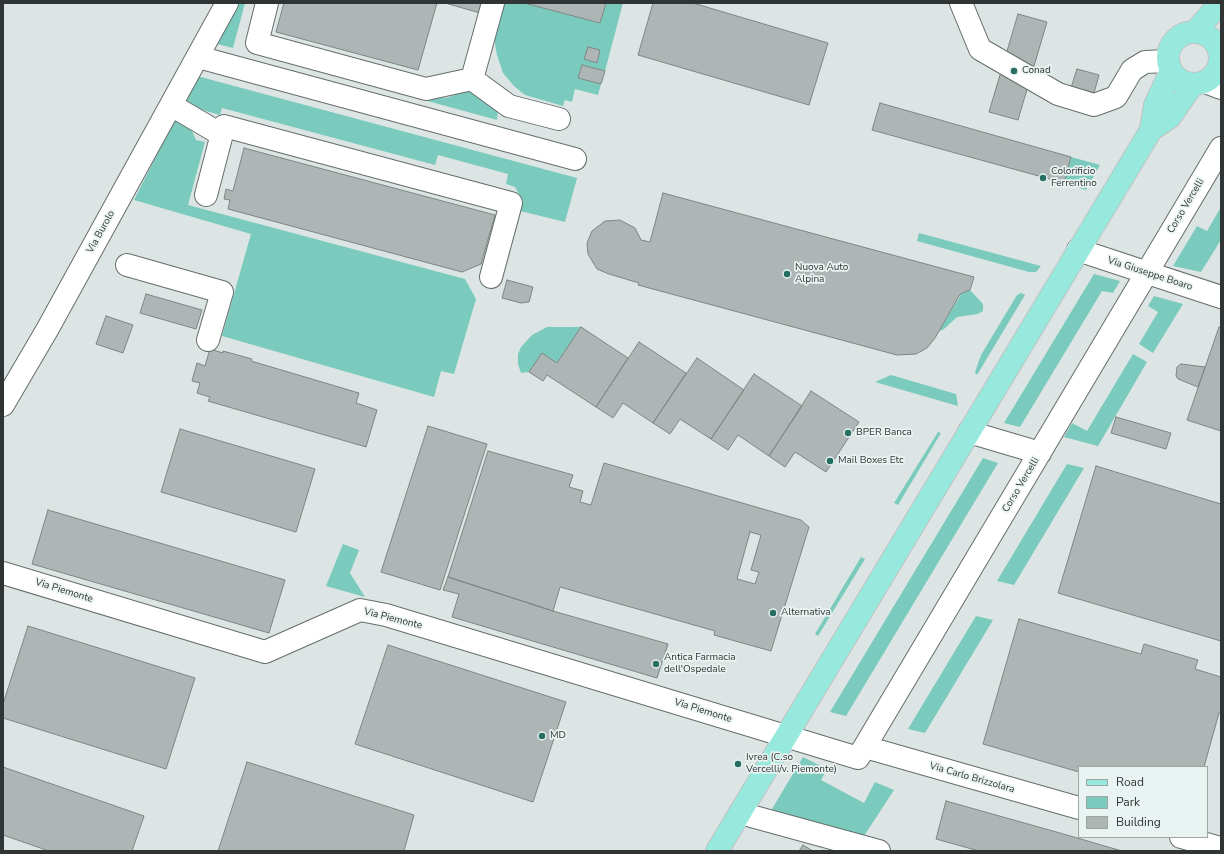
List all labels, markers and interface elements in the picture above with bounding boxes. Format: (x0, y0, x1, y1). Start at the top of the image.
place label: Conad (1022, 65, 1051, 77)
marker: Conad (1009, 66, 1019, 76)
place label: Colorificio Ferrentino (1051, 166, 1097, 190)
marker: Colorificio Ferrentino (1038, 173, 1048, 183)
street label: Corso Vercelli (1165, 176, 1207, 236)
street label: Via Burolo (84, 209, 118, 255)
street label: Via Giuseppe Boaro (1106, 255, 1194, 293)
place label: Nuova Auto Alpina (795, 262, 848, 286)
marker: Nuova Auto Alpina (782, 269, 792, 279)
place label: BPER Banca (856, 427, 912, 439)
marker: BPER Banca (843, 428, 853, 438)
place label: Mail Boxes Etc (838, 455, 904, 467)
street label: Corso Vercelli (1000, 455, 1042, 515)
marker: Mail Boxes Etc (825, 456, 835, 466)
street label: Via Piemonte (34, 577, 94, 605)
street label: Via Piemonte (363, 606, 423, 632)
place label: Alternativa (781, 607, 831, 619)
marker: Alternativa (768, 608, 778, 618)
place label: Antica Farmacia dell'Ospedale (664, 652, 736, 676)
marker: Antica Farmacia dell'Ospedale (651, 659, 661, 669)
street label: Via Piemonte (673, 697, 733, 725)
place label: MD (550, 730, 566, 742)
marker: MD (537, 731, 547, 741)
place label: Ivrea (C.so Vercelli/v. Piemonte) (746, 752, 837, 776)
marker: Ivrea (C.so Vercelli/v. Piemonte) (733, 759, 743, 769)
street label: Via Carlo Brizzolara (928, 760, 1016, 796)
legend (1078, 766, 1208, 838)
text: Road (1116, 774, 1144, 790)
text: Park (1116, 794, 1140, 810)
text: Building (1116, 814, 1161, 830)

